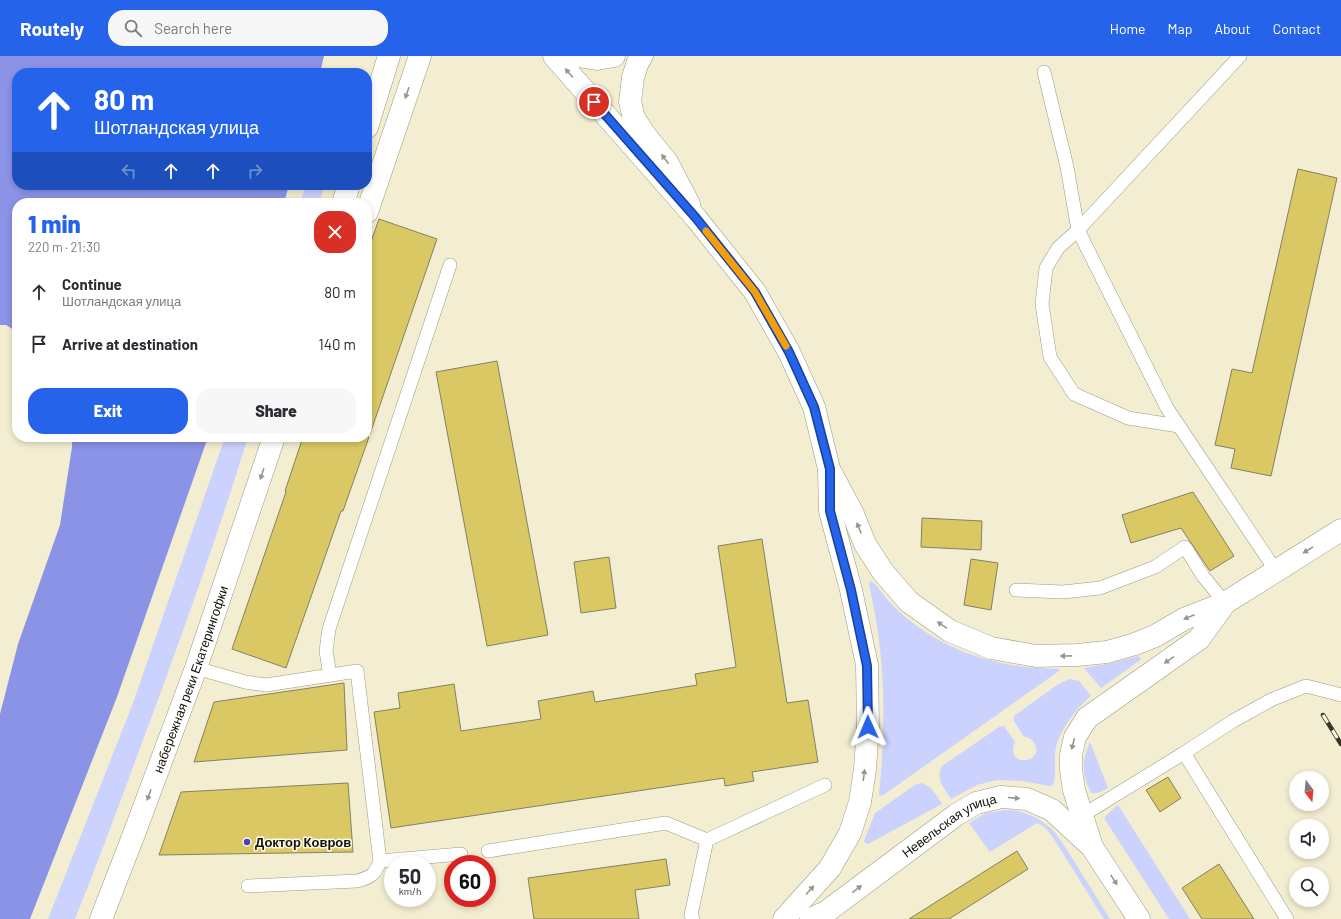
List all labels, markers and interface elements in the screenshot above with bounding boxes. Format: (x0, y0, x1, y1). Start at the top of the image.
search box (108, 10, 388, 46)
text: Routely (20, 17, 84, 40)
icon: search (122, 17, 144, 39)
text: Search here (154, 19, 232, 37)
text: Home (1110, 20, 1146, 37)
text: Map (1168, 20, 1192, 37)
text: About (1214, 20, 1251, 37)
text: Contact (1273, 20, 1321, 37)
one-way arrow (564, 68, 573, 78)
text: 80 m (94, 82, 154, 116)
icon: ahead (28, 84, 80, 136)
pin (577, 85, 611, 119)
one-way arrow (404, 87, 410, 99)
icon: arrive (583, 91, 605, 113)
text: Шотландская улица (94, 116, 259, 138)
one-way arrow (660, 153, 669, 164)
icon: left (118, 160, 140, 182)
icon: ahead (160, 160, 182, 182)
icon: ahead (202, 160, 224, 182)
icon: right (244, 160, 266, 182)
text: 1 min (28, 209, 81, 238)
button: close (314, 211, 356, 253)
text: 220 m · 21:30 (28, 239, 100, 255)
text: Continue (62, 275, 122, 293)
icon: ahead (28, 281, 50, 303)
text: 80 m (324, 283, 356, 301)
text: Шотландская улица (62, 293, 181, 309)
icon: arrive (28, 333, 50, 355)
text: Arrive at destination (62, 335, 198, 353)
text: 140 m (319, 335, 356, 353)
button: Exit (28, 388, 188, 434)
button: Share (196, 388, 356, 434)
one-way arrow (259, 468, 265, 480)
one-way arrow (856, 523, 862, 534)
one-way arrow (1302, 547, 1314, 554)
street label: набережная реки Екатерингофки (150, 583, 231, 775)
one-way arrow (1182, 615, 1194, 621)
one-way arrow (937, 621, 947, 629)
one-way arrow (1060, 652, 1072, 659)
one-way arrow (1163, 656, 1174, 664)
position arrow (847, 706, 889, 748)
one-way arrow (1070, 738, 1076, 750)
one-way arrow (861, 769, 867, 781)
north arrow (1289, 771, 1329, 811)
map controls (1289, 771, 1329, 907)
one-way arrow (146, 789, 152, 801)
street label: Невельская улица (899, 790, 999, 861)
one-way arrow (1008, 795, 1020, 801)
button: sound (1289, 819, 1329, 859)
place label: Доктор Ковров (255, 834, 351, 850)
marker: Доктор Ковров (242, 837, 252, 847)
speed limit sign: 60 (444, 855, 496, 907)
text: 50 (399, 864, 421, 888)
button: search (1289, 867, 1329, 907)
one-way arrow (1110, 874, 1117, 885)
text: km/h (399, 885, 421, 897)
one-way arrow (806, 885, 815, 895)
one-way arrow (852, 885, 863, 893)

